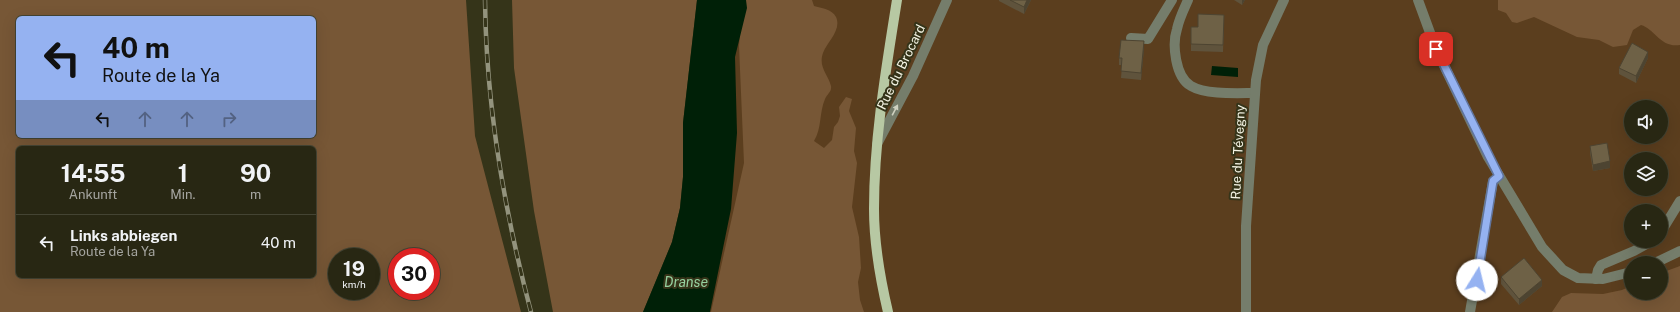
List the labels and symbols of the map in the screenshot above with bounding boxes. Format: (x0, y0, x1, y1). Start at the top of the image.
street label: Rue du Brocard (874, 22, 928, 112)
pin (1419, 32, 1453, 66)
one-way arrow (892, 104, 899, 116)
street label: Rue du Tévegny (1228, 104, 1248, 200)
speed limit sign: 30 (388, 248, 440, 300)
position arrow (1456, 259, 1498, 301)
water label: Dranse (664, 274, 708, 290)

